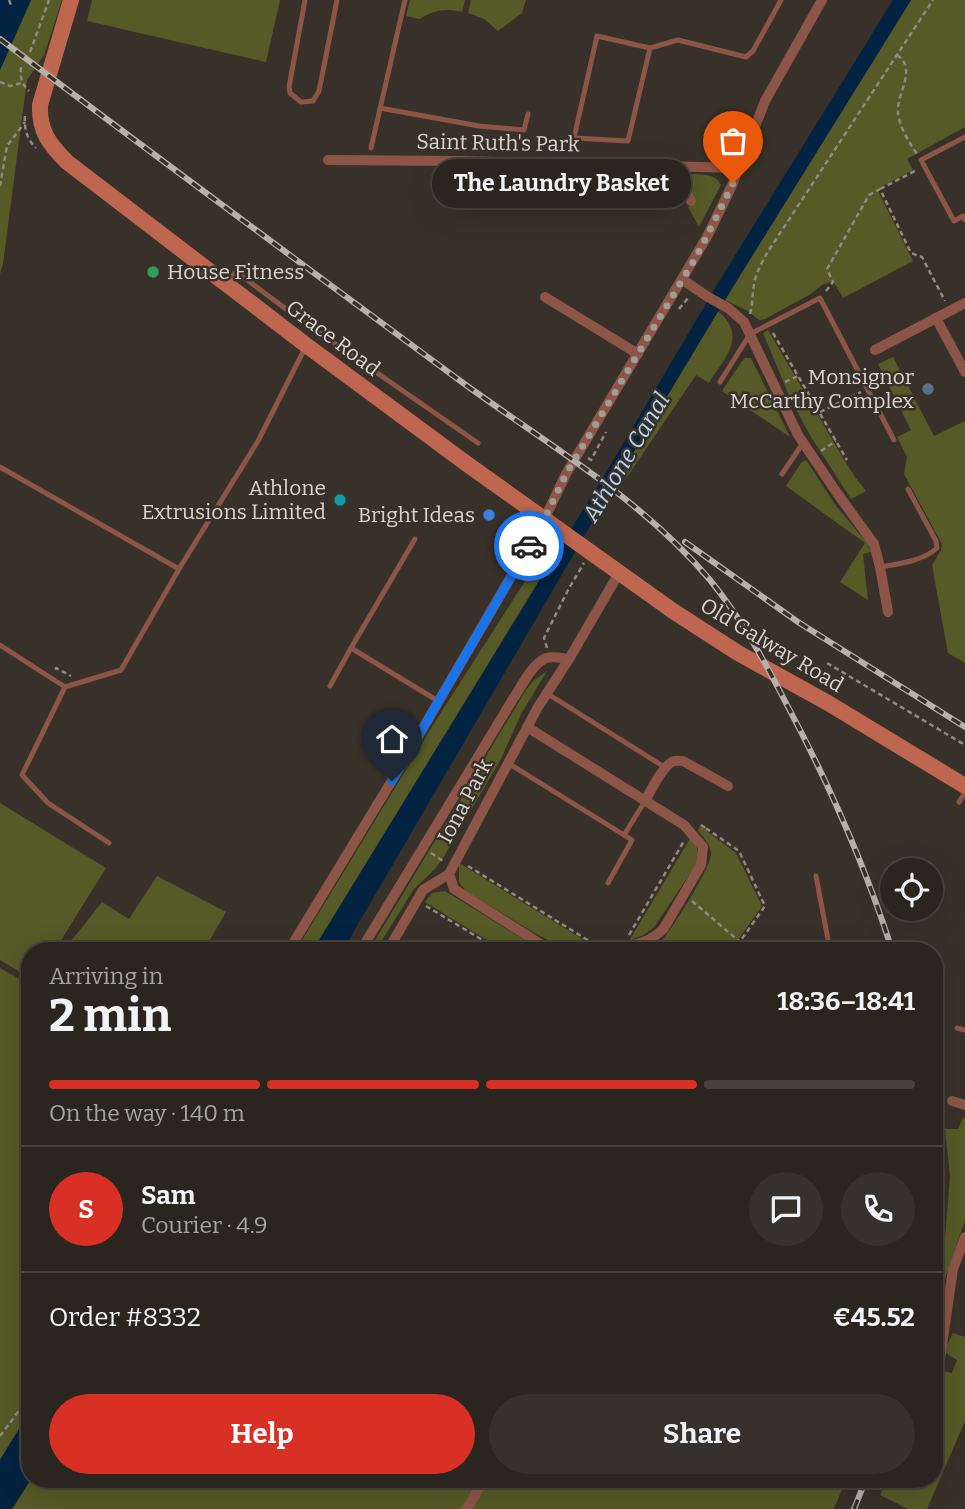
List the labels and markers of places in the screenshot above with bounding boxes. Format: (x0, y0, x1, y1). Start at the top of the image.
pin (703, 111, 763, 183)
callout: The Laundry Basket (432, 158, 691, 208)
place label: House Fitness (167, 259, 304, 285)
marker: House Fitness (145, 264, 161, 280)
place label: Monsignor McCarthy Complex (730, 364, 914, 414)
marker: Monsignor McCarthy Complex (920, 381, 936, 397)
place label: Athlone Extrusions Limited (141, 475, 326, 525)
marker: Athlone Extrusions Limited (332, 492, 348, 508)
place label: Bright Ideas (358, 502, 475, 528)
marker: Bright Ideas (481, 507, 497, 523)
pin (362, 709, 422, 781)

